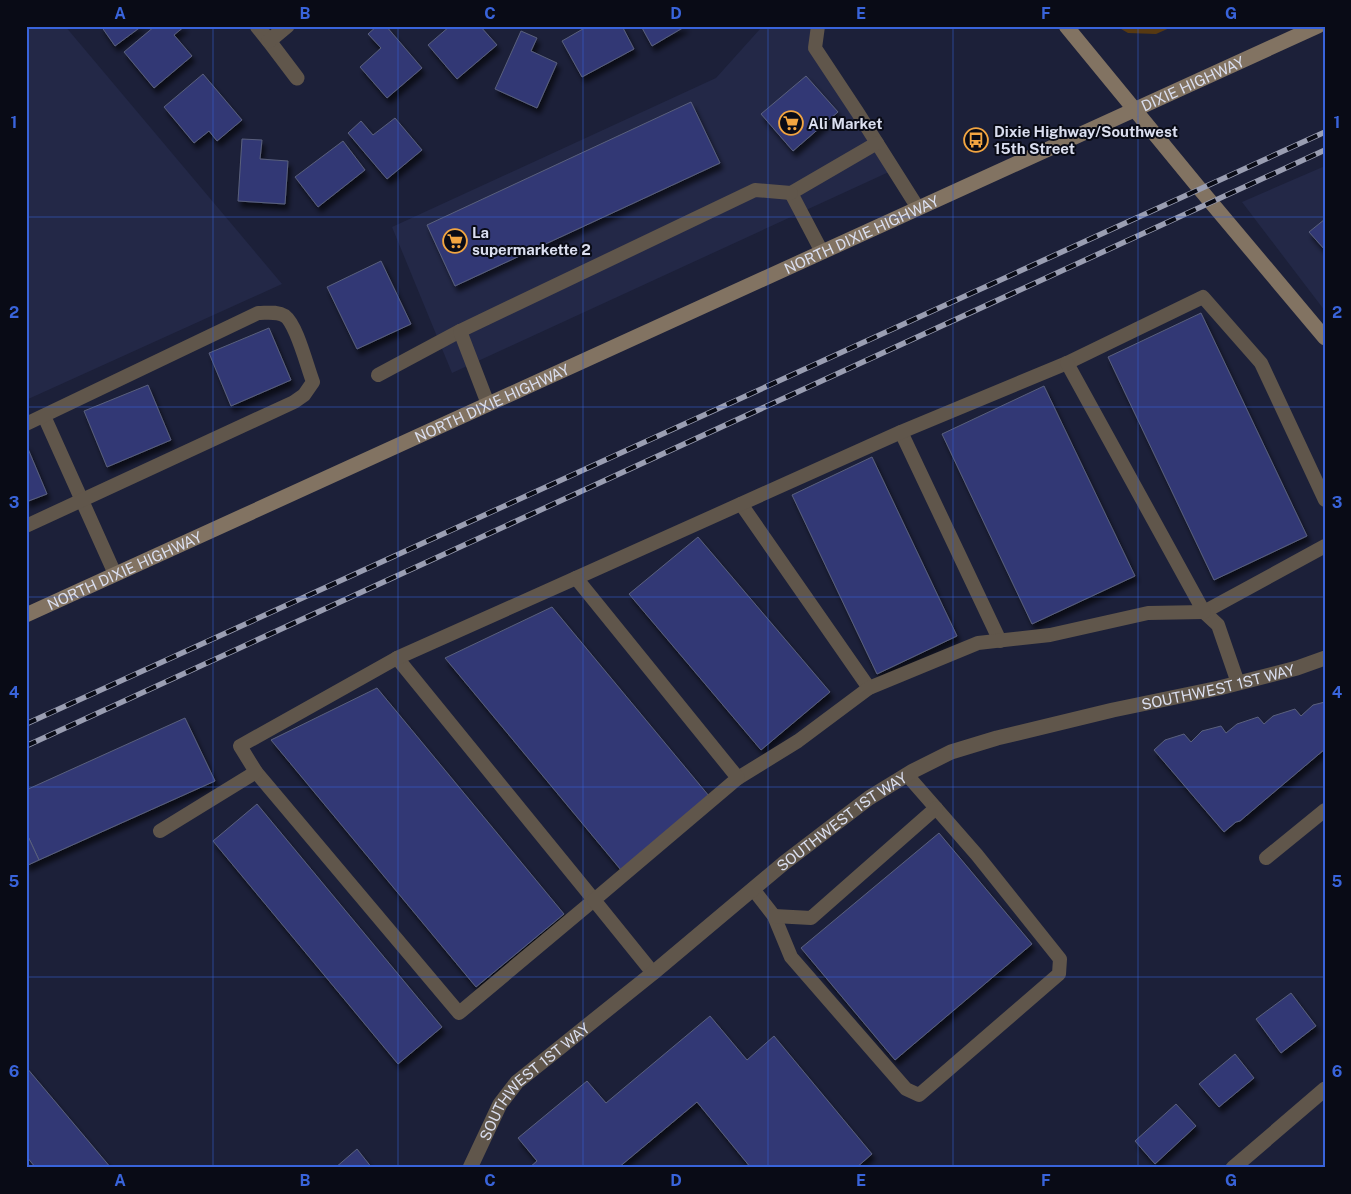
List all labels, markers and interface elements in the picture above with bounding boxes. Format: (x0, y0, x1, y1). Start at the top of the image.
text: A (114, 4, 126, 23)
text: B (300, 4, 311, 23)
text: C (484, 4, 496, 23)
text: D (670, 4, 682, 23)
text: E (856, 4, 866, 23)
text: F (1041, 4, 1051, 23)
text: G (1225, 4, 1237, 23)
street label: DIXIE HIGHWAY (1138, 52, 1247, 114)
supermarket icon: Ali Market (778, 110, 804, 136)
text: 1 (11, 113, 17, 132)
text: 1 (1334, 113, 1340, 132)
place label: Ali Market (808, 115, 883, 132)
place label: Dixie Highway/Southwest 15th Street (994, 123, 1178, 157)
bus stop icon: Dixie Highway/Southwest 15th Street (963, 127, 989, 153)
street label: NORTH DIXIE HIGHWAY (781, 192, 941, 277)
place label: La supermarkette 2 (472, 224, 591, 258)
supermarket icon: La supermarkette 2 (442, 228, 468, 254)
text: 2 (9, 303, 19, 322)
text: 2 (1332, 303, 1342, 322)
street label: NORTH DIXIE HIGHWAY (412, 360, 572, 445)
text: 3 (9, 493, 19, 512)
text: 3 (1332, 493, 1342, 512)
street label: NORTH DIXIE HIGHWAY (44, 528, 204, 613)
street label: SOUTHWEST 1ST WAY (1140, 660, 1297, 712)
text: 4 (9, 683, 20, 702)
text: 4 (1332, 683, 1343, 702)
street label: SOUTHWEST 1ST WAY (773, 768, 910, 874)
text: 5 (9, 872, 20, 891)
text: 5 (1332, 872, 1343, 891)
street label: SOUTHWEST 1ST WAY (476, 1019, 593, 1143)
text: 6 (9, 1062, 19, 1081)
text: 6 (1332, 1062, 1342, 1081)
text: A (114, 1171, 126, 1190)
text: B (300, 1171, 311, 1190)
text: C (484, 1171, 496, 1190)
text: D (670, 1171, 682, 1190)
text: E (856, 1171, 866, 1190)
text: F (1041, 1171, 1051, 1190)
text: G (1225, 1171, 1237, 1190)

